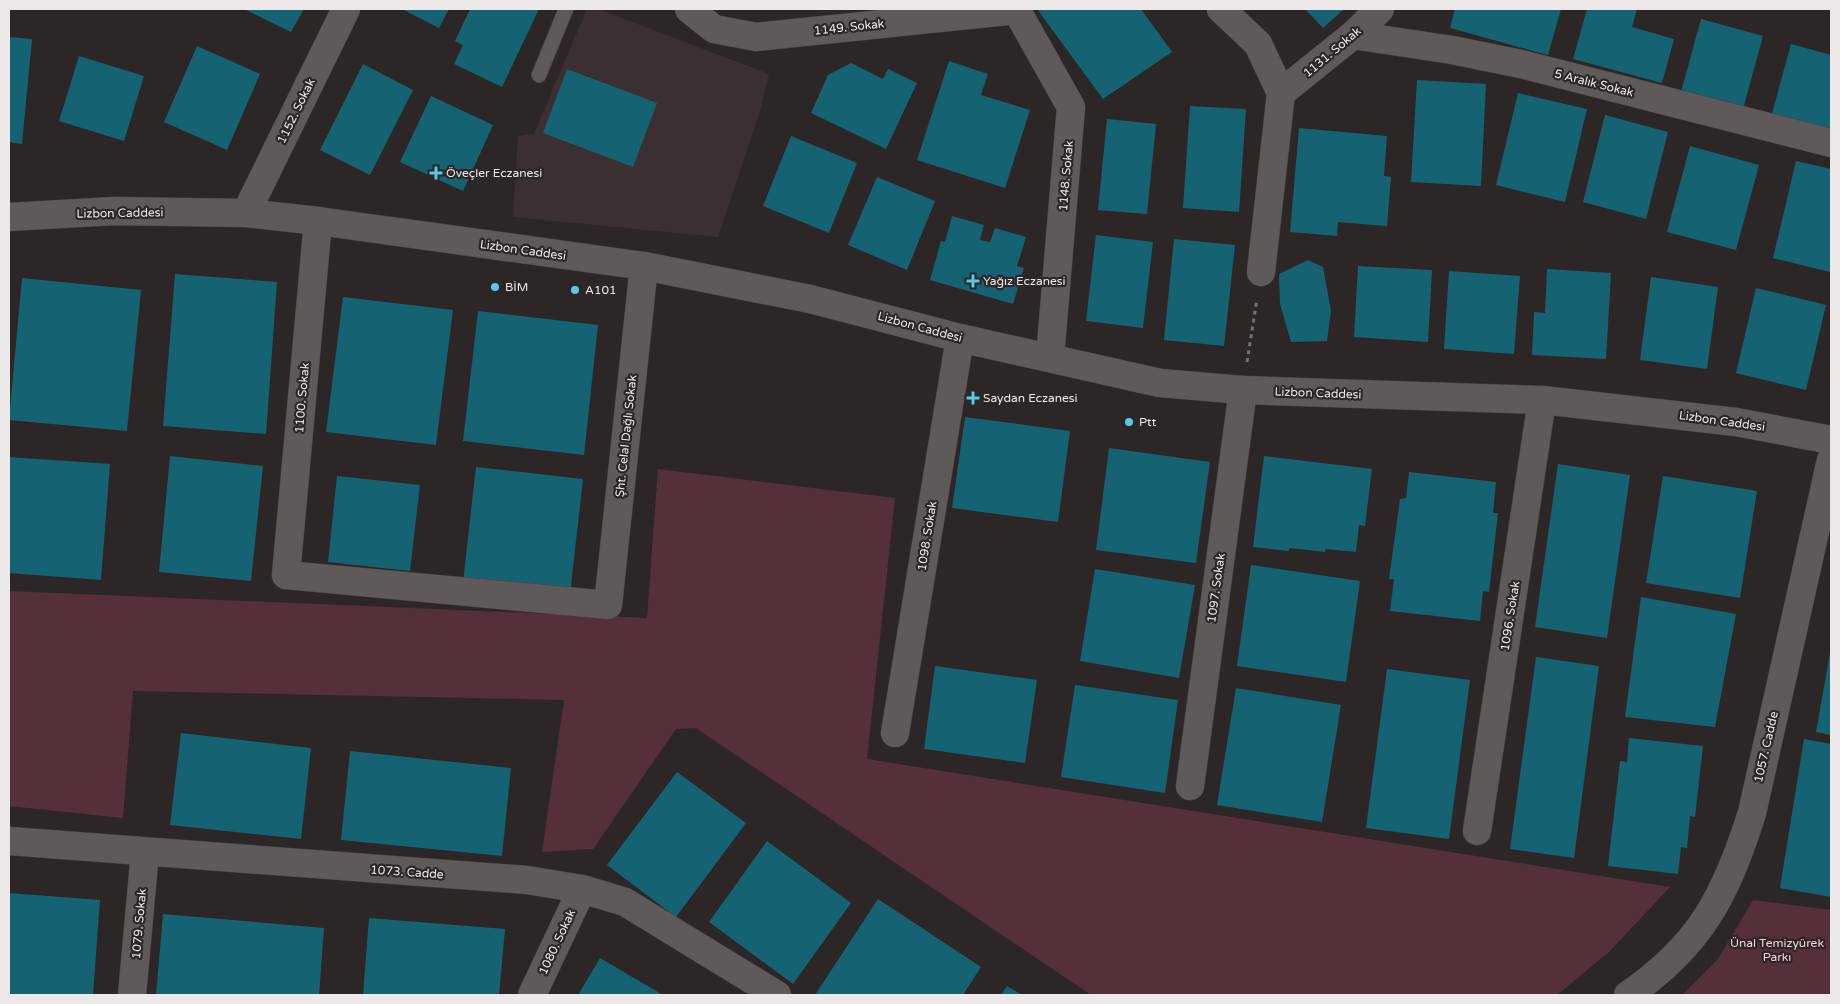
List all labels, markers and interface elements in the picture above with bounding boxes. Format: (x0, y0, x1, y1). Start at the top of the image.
street label: 1149. Sokak (813, 16, 885, 38)
street label: 1131. Sokak (1300, 24, 1364, 80)
street label: 5 Aralık Sokak (1553, 66, 1635, 100)
street label: 1152. Sokak (274, 76, 318, 146)
street label: 1148. Sokak (1056, 140, 1076, 212)
place label: Öveçler Eczanesi (446, 166, 542, 180)
marker: Öveçler Eczanesi (430, 167, 442, 179)
street label: Lizbon Caddesi (76, 205, 164, 221)
street label: Lizbon Caddesi (479, 237, 567, 263)
place label: Yağız Eczanesi (983, 274, 1066, 288)
marker: Yağız Eczanesi (967, 275, 979, 287)
place label: BİM (505, 280, 528, 294)
marker: BİM (489, 281, 501, 293)
place label: A101 (585, 283, 617, 297)
marker: A101 (569, 284, 581, 296)
street label: Lizbon Caddesi (876, 309, 964, 345)
street label: 1100. Sokak (292, 362, 312, 434)
street label: Şht. Celal Dağlı Sokak (613, 374, 639, 498)
street label: Lizbon Caddesi (1274, 384, 1362, 402)
place label: Saydan Eczanesi (983, 391, 1078, 405)
marker: Saydan Eczanesi (967, 392, 979, 404)
street label: Lizbon Caddesi (1678, 408, 1766, 434)
place label: Ptt (1139, 415, 1157, 429)
marker: Ptt (1123, 416, 1135, 428)
street label: 1098. Sokak (915, 500, 940, 572)
street label: 1097. Sokak (1204, 552, 1228, 624)
street label: 1096. Sokak (1498, 580, 1523, 652)
street label: 1057. Cadde (1751, 710, 1781, 784)
street label: 1073. Cadde (370, 862, 444, 882)
street label: 1079. Sokak (129, 888, 149, 960)
street label: 1080. Sokak (536, 907, 578, 977)
park label: Ünal Temizyürek Parkı (1730, 936, 1824, 964)

